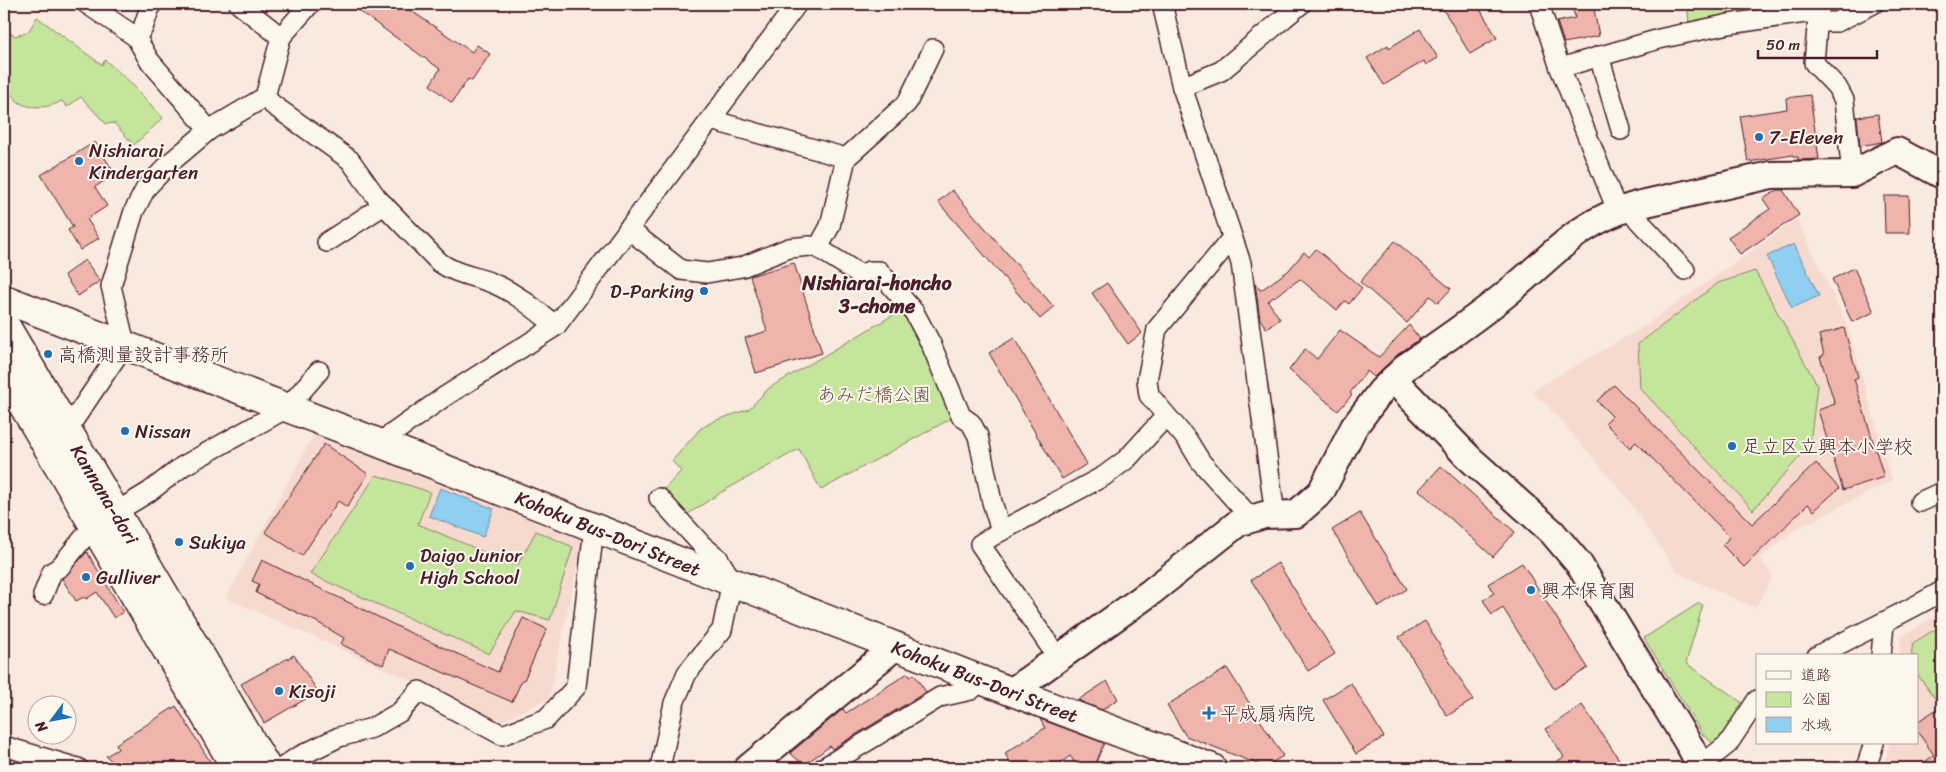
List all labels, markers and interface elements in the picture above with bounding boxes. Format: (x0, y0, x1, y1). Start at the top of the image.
scale bar (1758, 28, 1877, 60)
text: 50 m (1766, 32, 1801, 58)
place label: 7-Eleven (1769, 121, 1843, 154)
marker: 7-Eleven (1753, 131, 1765, 143)
place label: Nishiarai Kindergarten (89, 134, 198, 189)
marker: Nishiarai Kindergarten (73, 155, 85, 167)
district label: Nishiarai-honcho 3-chome (801, 266, 953, 324)
place label: D-Parking (610, 275, 694, 308)
marker: D-Parking (698, 285, 710, 297)
place label: 高橋測量設計事務所 (58, 338, 229, 371)
marker: 高橋測量設計事務所 (42, 348, 54, 360)
park label: あみだ橋公園 (817, 378, 931, 411)
place label: Nissan (135, 415, 191, 448)
marker: Nissan (119, 425, 131, 437)
place label: 足立区立興本小学校 (1742, 430, 1913, 463)
street label: Kannana-dori (61, 438, 148, 552)
marker: 足立区立興本小学校 (1726, 440, 1738, 452)
street label: Kohoku Bus-Dori Street (510, 481, 706, 586)
place label: Sukiya (189, 526, 246, 559)
marker: Sukiya (173, 536, 185, 548)
place label: Daigo Junior High School (420, 539, 523, 594)
marker: Daigo Junior High School (404, 560, 416, 572)
place label: Gulliver (96, 561, 161, 594)
marker: Gulliver (80, 571, 92, 583)
place label: 興本保育園 (1541, 574, 1636, 607)
marker: 興本保育園 (1525, 584, 1537, 596)
street label: Kohoku Bus-Dori Street (887, 631, 1083, 732)
legend (1756, 654, 1918, 744)
text: 道路 (1801, 662, 1831, 688)
place label: Kisoji (289, 675, 336, 708)
marker: Kisoji (273, 685, 285, 697)
text: 公園 (1801, 686, 1831, 712)
north arrow (28, 694, 78, 744)
place label: 平成扇病院 (1220, 697, 1315, 730)
marker: 平成扇病院 (1202, 706, 1216, 720)
text: 水域 (1801, 712, 1831, 738)
text: N (28, 716, 55, 738)

